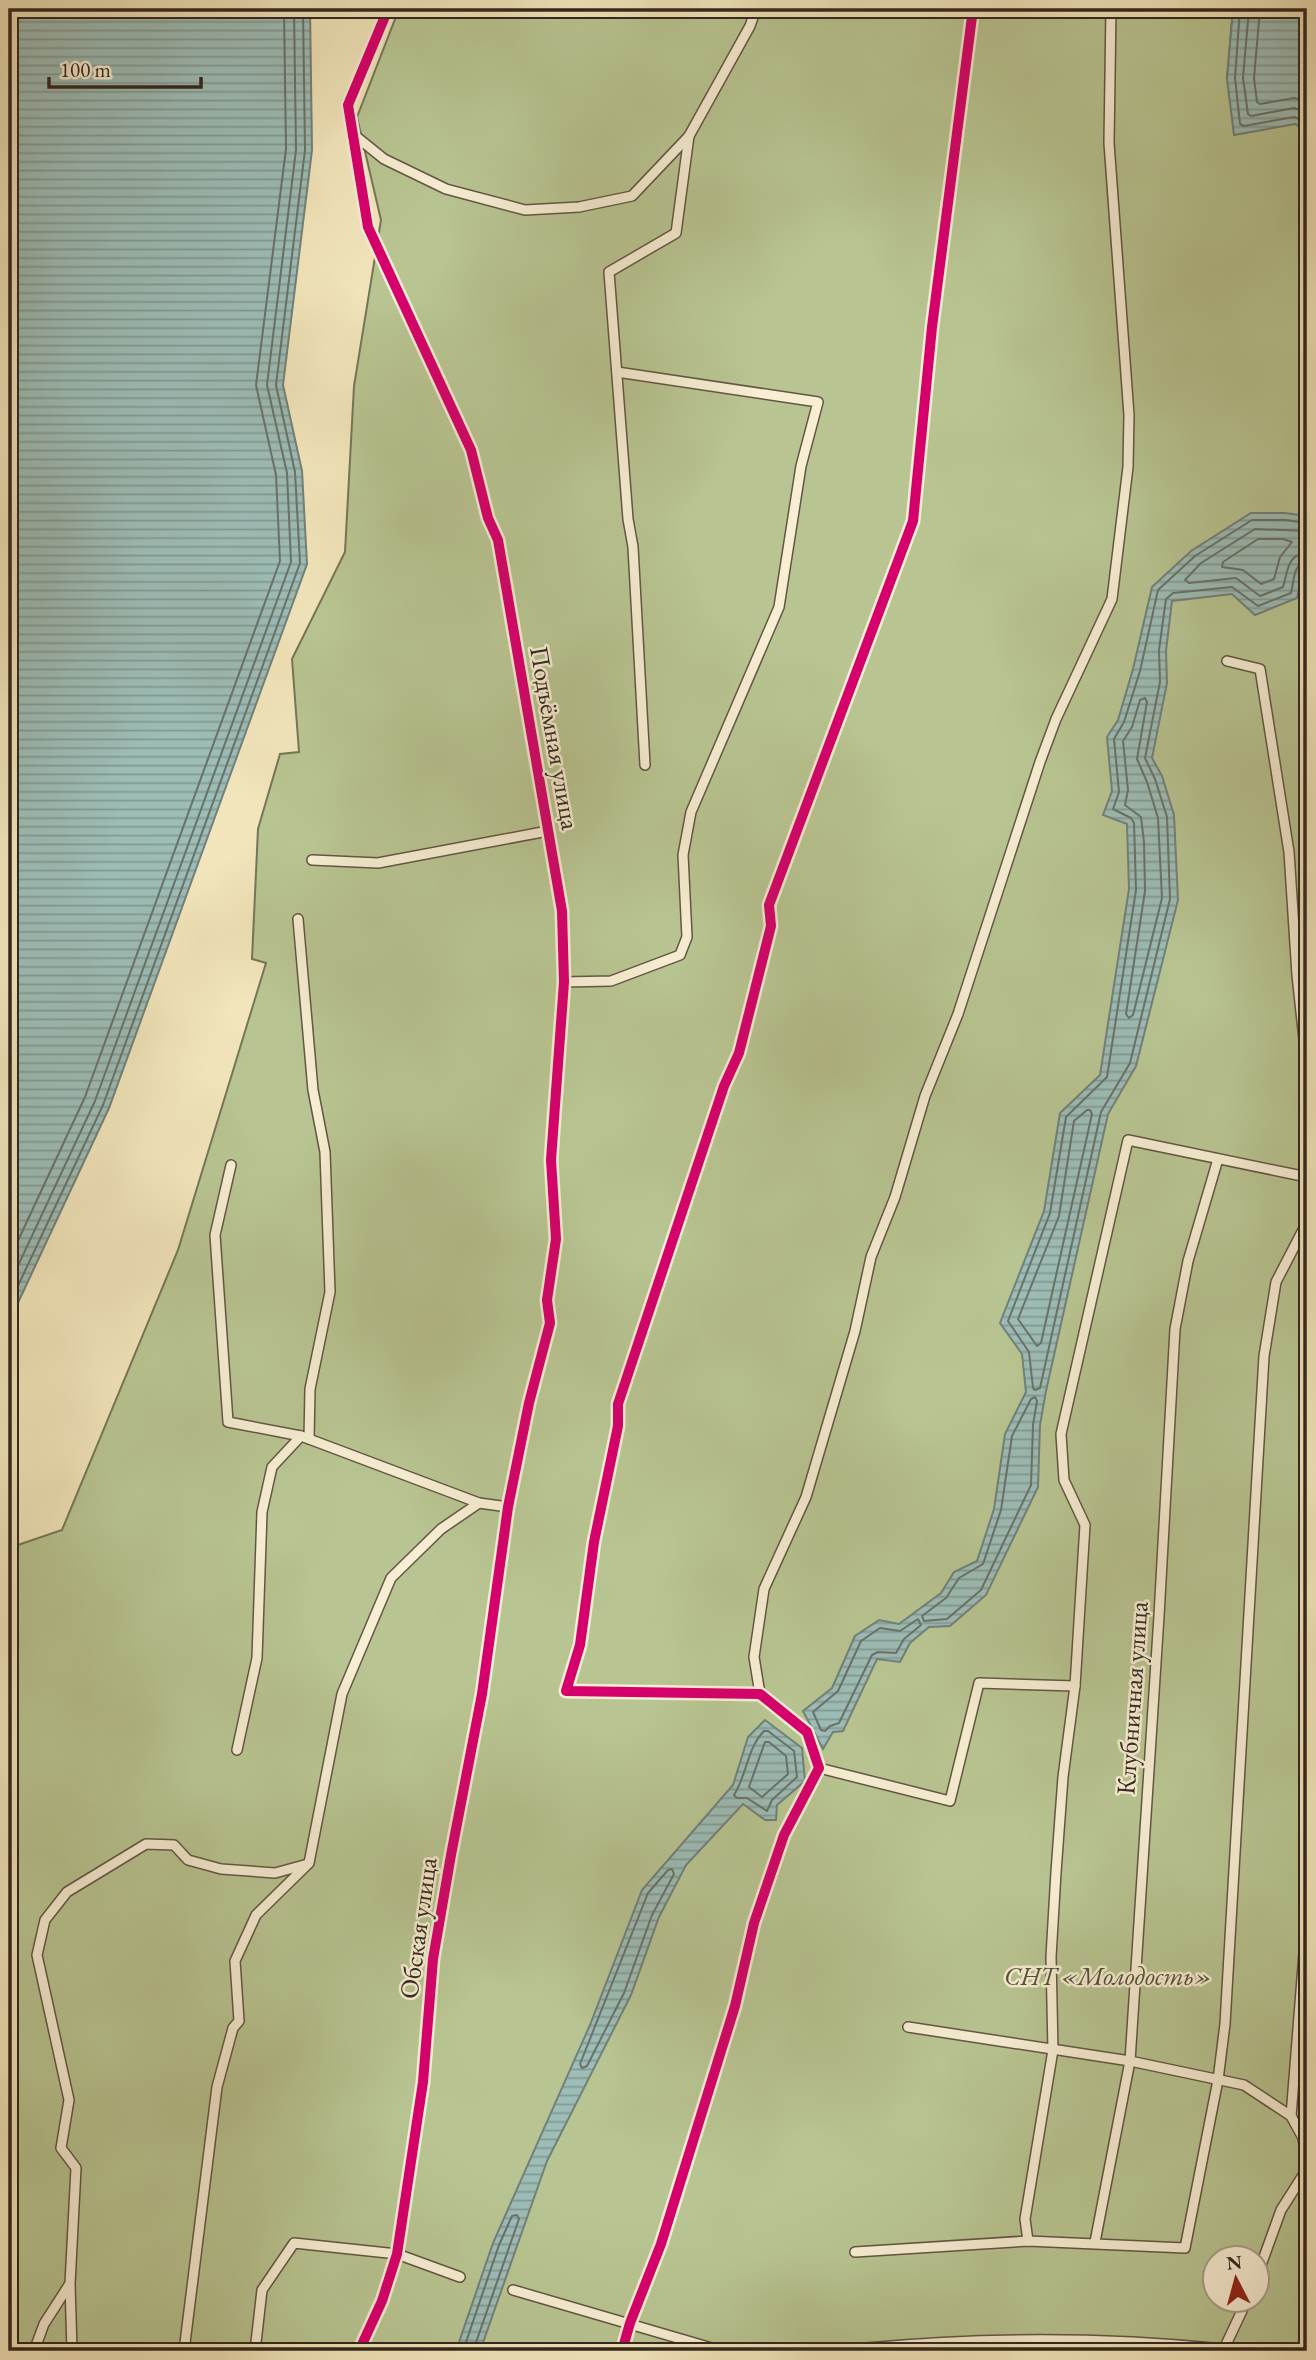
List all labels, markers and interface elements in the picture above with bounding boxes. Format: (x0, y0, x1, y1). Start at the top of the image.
scale bar (49, 46, 201, 90)
text: 100 m (60, 56, 111, 83)
street label: Подъёмная улица (522, 644, 588, 833)
street label: Клубничная улица (1108, 1600, 1156, 1796)
street label: Обская улица (391, 1855, 445, 2001)
park label: СНТ «Молодость» (1004, 1959, 1212, 1993)
north arrow (1200, 2244, 1270, 2314)
text: N (1225, 2249, 1244, 2276)

